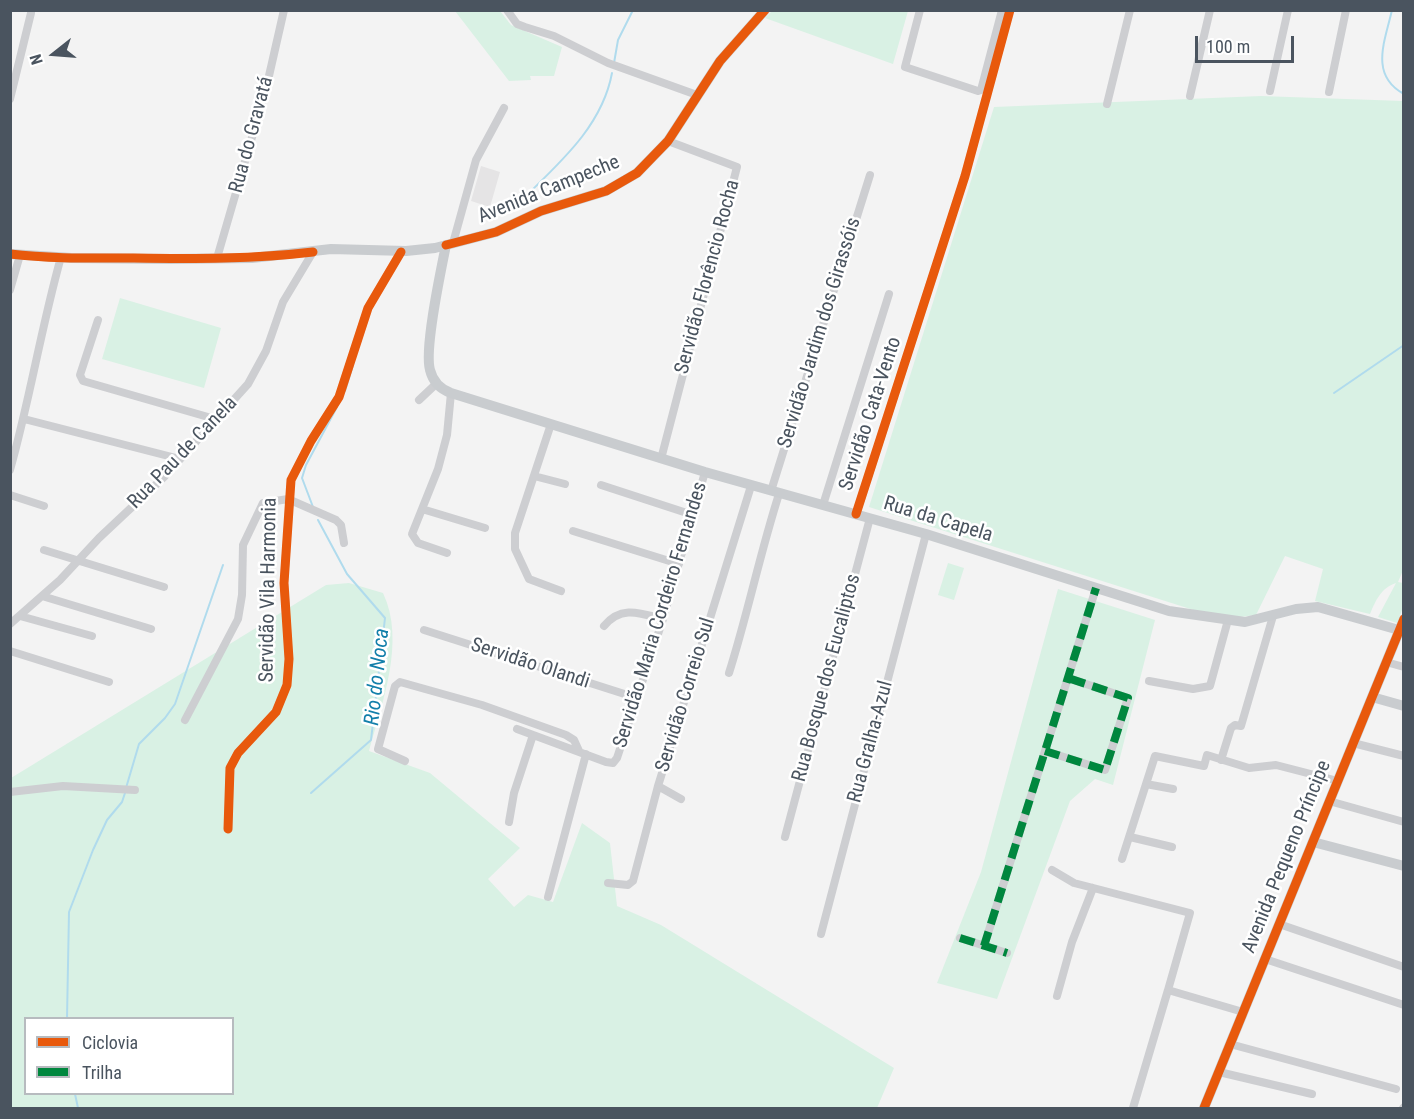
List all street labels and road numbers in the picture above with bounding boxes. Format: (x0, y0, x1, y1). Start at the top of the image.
street label: Rua do Gravatá (225, 74, 279, 196)
street label: Avenida Campeche (475, 151, 623, 229)
street label: Servidão Florêncio Rocha (671, 177, 745, 377)
street label: Servidão Jardim dos Girassóis (773, 215, 867, 451)
street label: Servidão Cata-Vento (835, 334, 907, 494)
street label: Rua Pau de Canela (123, 392, 243, 514)
street label: Servidão Maria Cordeiro Fernandes (609, 479, 713, 751)
street label: Rua da Capela (881, 492, 995, 548)
street label: Servidão Vila Harmonia (255, 497, 283, 683)
street label: Rua Bosque dos Eucaliptos (788, 572, 866, 784)
street label: Servidão Correio Sul (651, 615, 721, 775)
street label: Servidão Olandi (467, 633, 593, 695)
street label: Rua Gralha-Azul (843, 679, 899, 805)
street label: Avenida Pequeno Príncipe (1237, 757, 1337, 957)

